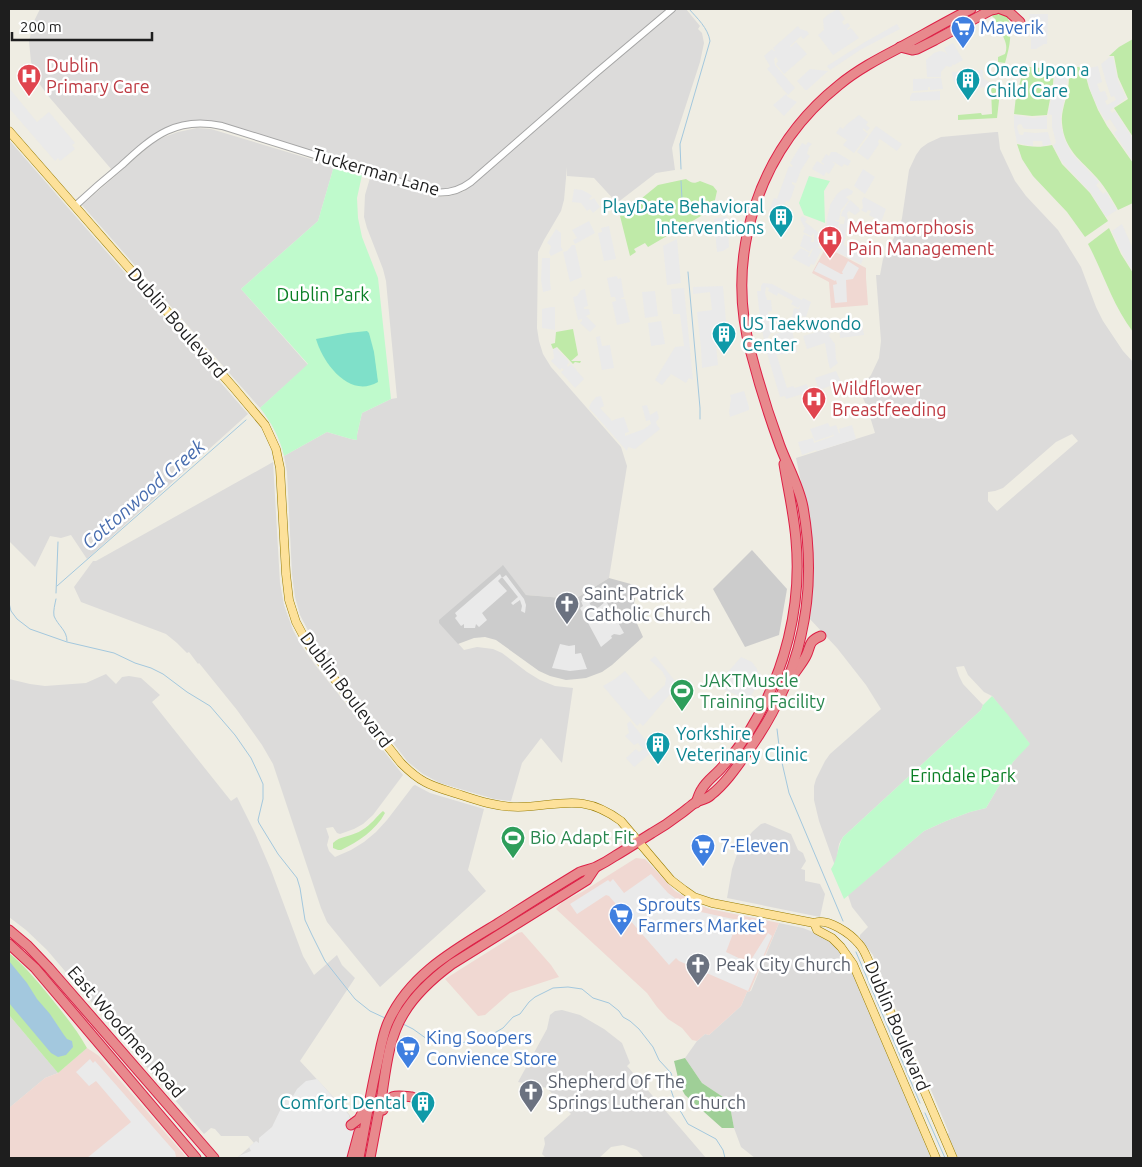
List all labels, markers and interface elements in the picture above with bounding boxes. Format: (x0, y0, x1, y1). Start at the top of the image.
scale bar (12, 10, 152, 42)
supermarket icon: Maverik (950, 15, 976, 49)
place label: Maverik (980, 17, 1044, 37)
text: 200 m (20, 18, 62, 35)
place label: Dublin Primary Care (46, 55, 150, 96)
place label: Once Upon a Child Care (986, 59, 1090, 100)
hospital icon: Dublin Primary Care (16, 63, 42, 97)
building icon: Once Upon a Child Care (955, 67, 981, 101)
street label: Tuckerman Lane (310, 143, 442, 199)
place label: PlayDate Behavioral Interventions (602, 196, 764, 237)
building icon: PlayDate Behavioral Interventions (768, 204, 794, 238)
place label: Metamorphosis Pain Management (848, 217, 994, 258)
hospital icon: Metamorphosis Pain Management (817, 225, 843, 259)
street label: Dublin Boulevard (125, 263, 231, 381)
park label: Dublin Park (277, 284, 369, 304)
place label: US Taekwondo Center (742, 313, 861, 354)
building icon: US Taekwondo Center (711, 321, 737, 355)
place label: Wildflower Breastfeeding (832, 378, 947, 419)
hospital icon: Wildflower Breastfeeding (801, 386, 827, 420)
water label: Cottonwood Creek (77, 435, 209, 553)
place label: Saint Patrick Catholic Church (584, 583, 711, 624)
church icon: Saint Patrick Catholic Church (554, 591, 580, 625)
street label: Dublin Boulevard (297, 628, 397, 751)
place label: JAKTMuscle Training Facility (700, 670, 825, 711)
sports icon: JAKTMuscle Training Facility (669, 678, 695, 712)
place label: Yorkshire Veterinary Clinic (676, 723, 808, 764)
building icon: Yorkshire Veterinary Clinic (645, 731, 671, 765)
park label: Erindale Park (910, 765, 1016, 785)
sports icon: Bio Adapt Fit (500, 825, 526, 859)
place label: Bio Adapt Fit (530, 827, 635, 847)
supermarket icon: 7-Eleven (690, 833, 716, 867)
place label: 7-Eleven (720, 835, 789, 855)
place label: Sprouts Farmers Market (638, 894, 765, 935)
supermarket icon: Sprouts Farmers Market (608, 902, 634, 936)
church icon: Peak City Church (685, 952, 711, 986)
place label: Peak City Church (716, 954, 851, 974)
street label: Dublin Boulevard (862, 958, 934, 1094)
street label: East Woodmen Road (64, 962, 189, 1101)
place label: King Soopers Convience Store (426, 1027, 557, 1068)
supermarket icon: King Soopers Convience Store (395, 1035, 421, 1069)
place label: Shepherd Of The Springs Lutheran Church (548, 1071, 746, 1112)
church icon: Shepherd Of The Springs Lutheran Church (518, 1079, 544, 1113)
building icon: Comfort Dental (410, 1090, 436, 1124)
place label: Comfort Dental (280, 1092, 406, 1112)

